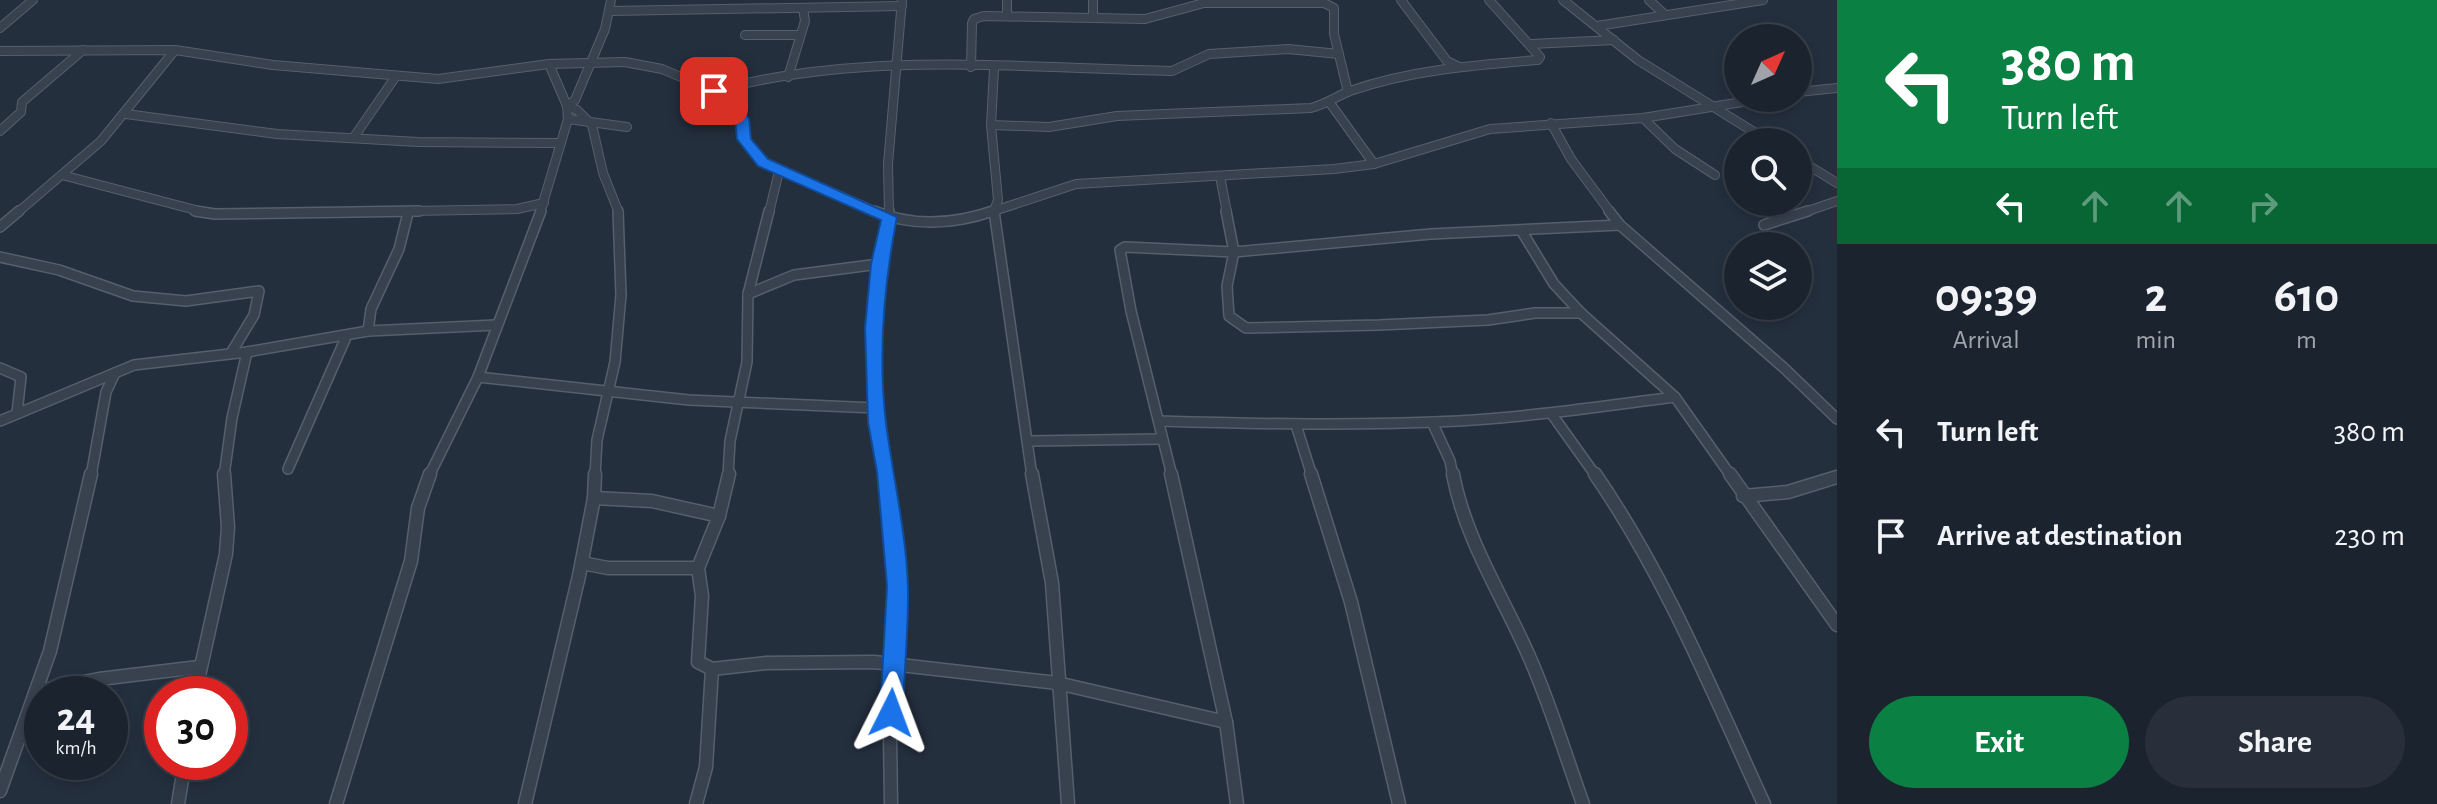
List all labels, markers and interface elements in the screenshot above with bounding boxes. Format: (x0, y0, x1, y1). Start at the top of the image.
north arrow (1724, 24, 1812, 112)
map controls (1724, 24, 1812, 320)
icon: left (1869, 32, 1973, 136)
text: 380 m (2001, 35, 2136, 91)
pin (680, 57, 748, 125)
icon: arrive (692, 69, 736, 113)
text: Turn left (2001, 100, 2118, 136)
button: search (1724, 128, 1812, 216)
icon: left (1989, 184, 2033, 228)
icon: ahead (2073, 184, 2117, 228)
icon: ahead (2157, 184, 2201, 228)
icon: right (2241, 184, 2285, 228)
button: layers (1724, 232, 1812, 320)
text: 09:39 (1935, 273, 2038, 321)
text: 2 (2144, 273, 2167, 321)
text: 610 (2274, 273, 2339, 321)
text: Arrival (1953, 327, 2020, 353)
text: min (2136, 327, 2176, 353)
text: m (2296, 327, 2317, 353)
icon: left (1869, 410, 1913, 454)
text: Turn left (1937, 417, 2038, 447)
text: 380 m (2334, 417, 2405, 447)
icon: arrive (1869, 514, 1913, 558)
text: Arrive at destination (1937, 521, 2183, 551)
text: 230 m (2334, 521, 2405, 551)
position arrow (849, 671, 933, 755)
speed limit sign: 30 (144, 676, 248, 780)
button: Exit (1869, 696, 2129, 788)
button: Share (2145, 696, 2405, 788)
text: 24 (57, 698, 95, 738)
text: km/h (55, 738, 97, 758)

